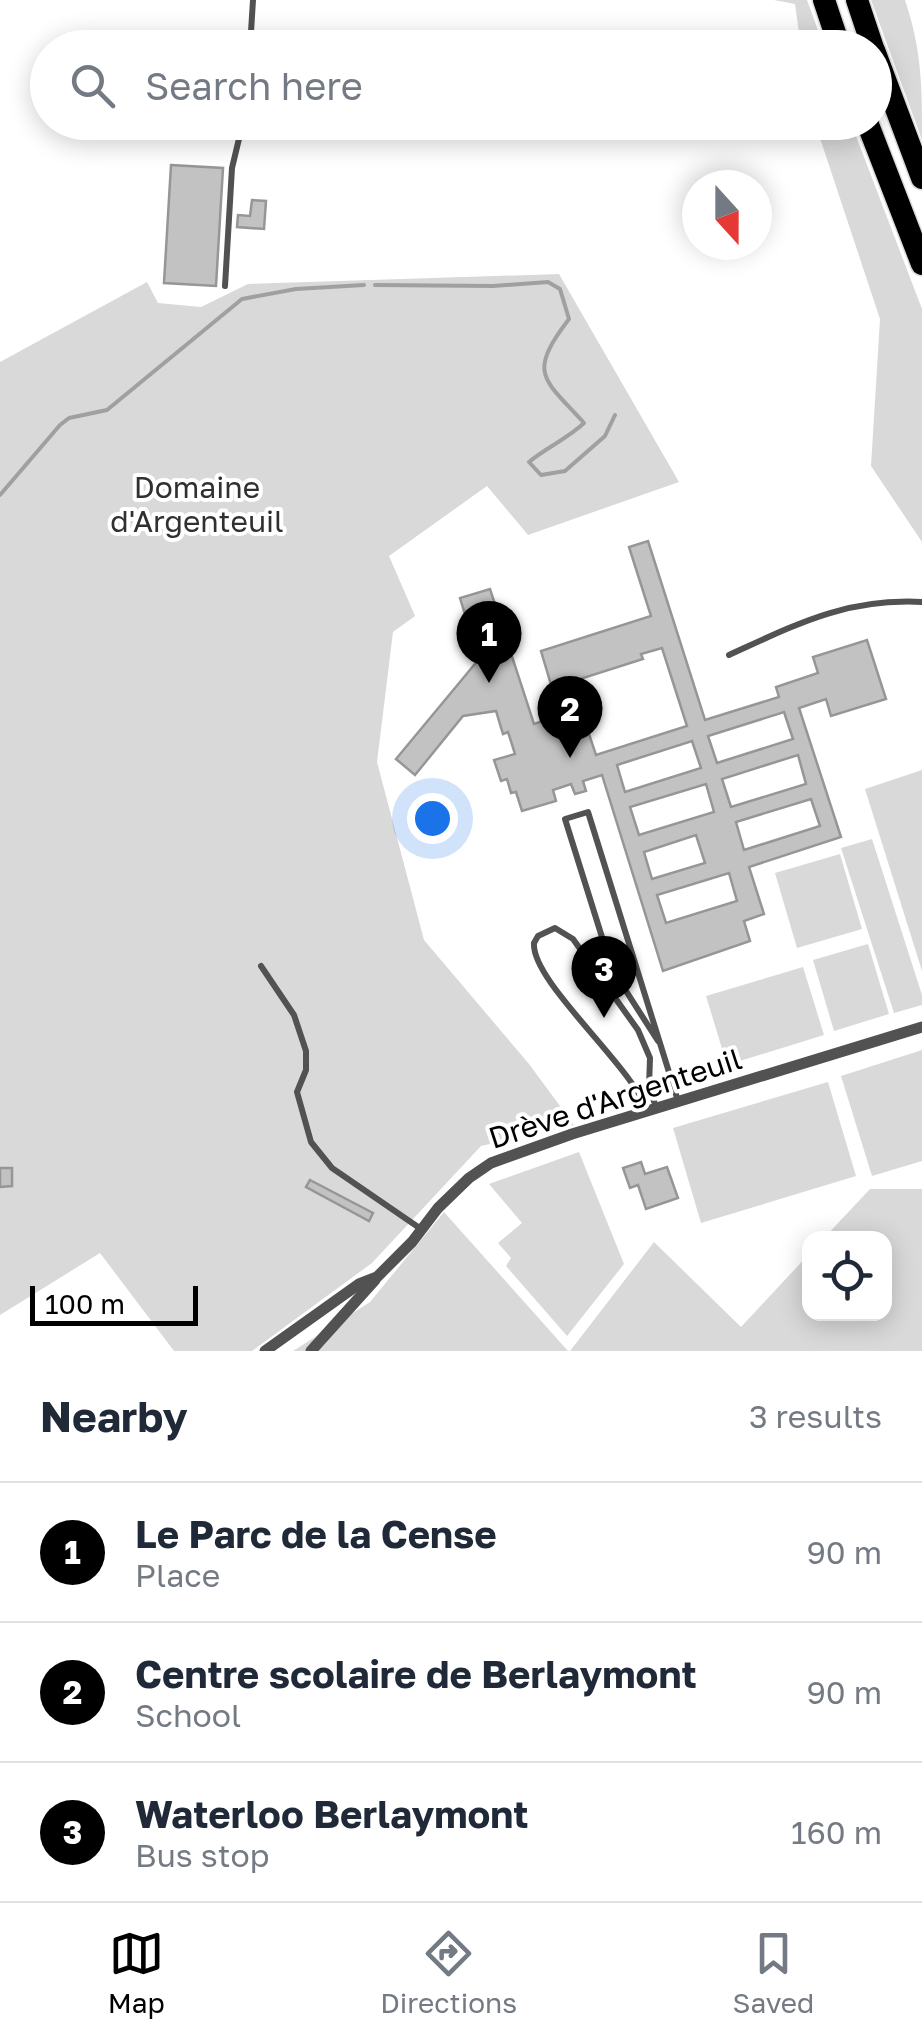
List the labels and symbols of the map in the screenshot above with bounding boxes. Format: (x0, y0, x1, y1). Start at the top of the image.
north arrow (682, 170, 772, 260)
park label: Domaine d'Argenteuil (110, 469, 284, 539)
pin: 1 (456, 600, 522, 683)
pin: 2 (538, 676, 602, 758)
your location (407, 793, 458, 844)
pin: 3 (572, 936, 636, 1018)
street label: Drève d'Argenteuil (484, 1040, 746, 1156)
scale bar (30, 1281, 198, 1326)

